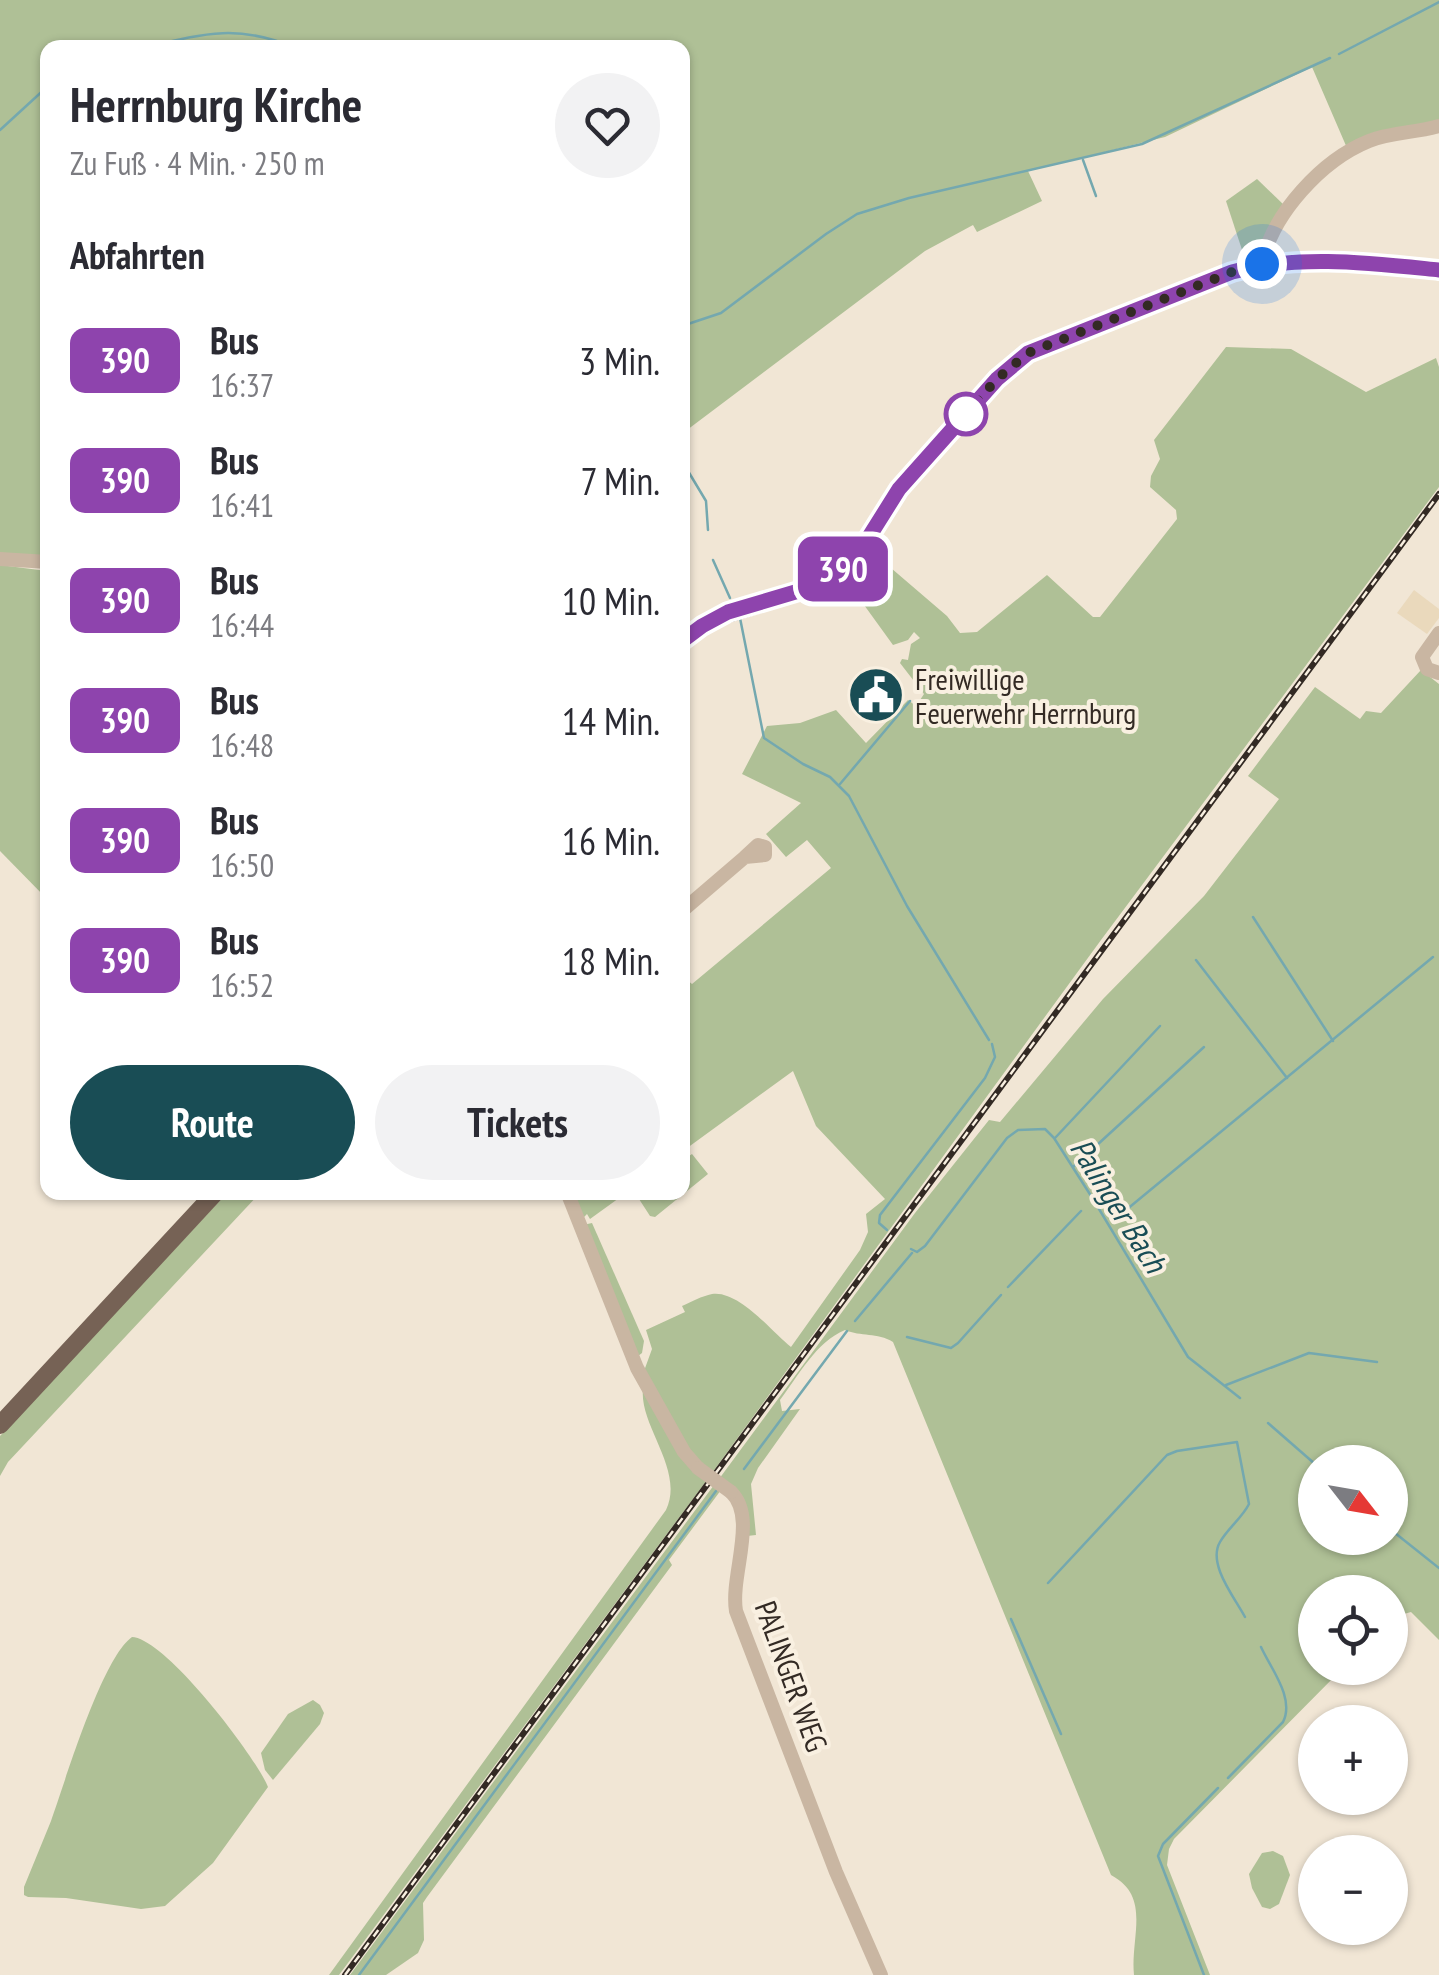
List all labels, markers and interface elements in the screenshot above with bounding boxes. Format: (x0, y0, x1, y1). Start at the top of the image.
text: Herrnburg Kirche (70, 73, 362, 135)
button: heart (555, 73, 660, 178)
text: Zu Fuß · 4 Min. · 250 m (70, 142, 325, 184)
text: Abfahrten (70, 230, 205, 279)
your location (1237, 239, 1287, 289)
text: Bus (210, 315, 259, 364)
text: 3 Min. (579, 336, 660, 385)
text: 390 (100, 337, 150, 383)
text: 16:37 (210, 364, 274, 406)
unlabelled marker (945, 393, 987, 435)
text: Bus (210, 435, 259, 484)
text: 7 Min. (581, 456, 660, 505)
text: 390 (100, 457, 150, 503)
text: 16:41 (210, 484, 274, 526)
line badge: 390 (786, 536, 900, 602)
text: 390 (818, 546, 868, 592)
text: Bus (210, 555, 259, 604)
text: 10 Min. (562, 576, 660, 625)
text: 390 (100, 577, 150, 623)
text: 16:44 (210, 604, 274, 646)
place label: Freiwillige Feuerwehr Herrnburg (915, 659, 1136, 732)
public building icon: Freiwillige Feuerwehr Herrnburg (846, 665, 906, 725)
text: Bus (210, 675, 259, 724)
text: 14 Min. (562, 696, 660, 745)
text: 390 (100, 697, 150, 743)
text: 16:48 (210, 724, 274, 766)
text: Bus (210, 795, 259, 844)
text: 16 Min. (562, 816, 660, 865)
text: 390 (100, 817, 150, 863)
text: 16:50 (210, 844, 274, 886)
text: Bus (210, 915, 259, 964)
text: 18 Min. (562, 936, 660, 985)
text: 390 (100, 937, 150, 983)
text: 16:52 (210, 964, 274, 1006)
button: Route (70, 1065, 355, 1180)
button: Tickets (375, 1065, 660, 1180)
water label: Palinger Bach (1061, 1130, 1178, 1282)
north arrow (1298, 1445, 1408, 1555)
map controls (1298, 1445, 1408, 1945)
button: locate (1298, 1575, 1408, 1685)
street label: PALINGER WEG (747, 1595, 837, 1757)
button: + (1298, 1705, 1408, 1815)
button: − (1298, 1835, 1408, 1945)

